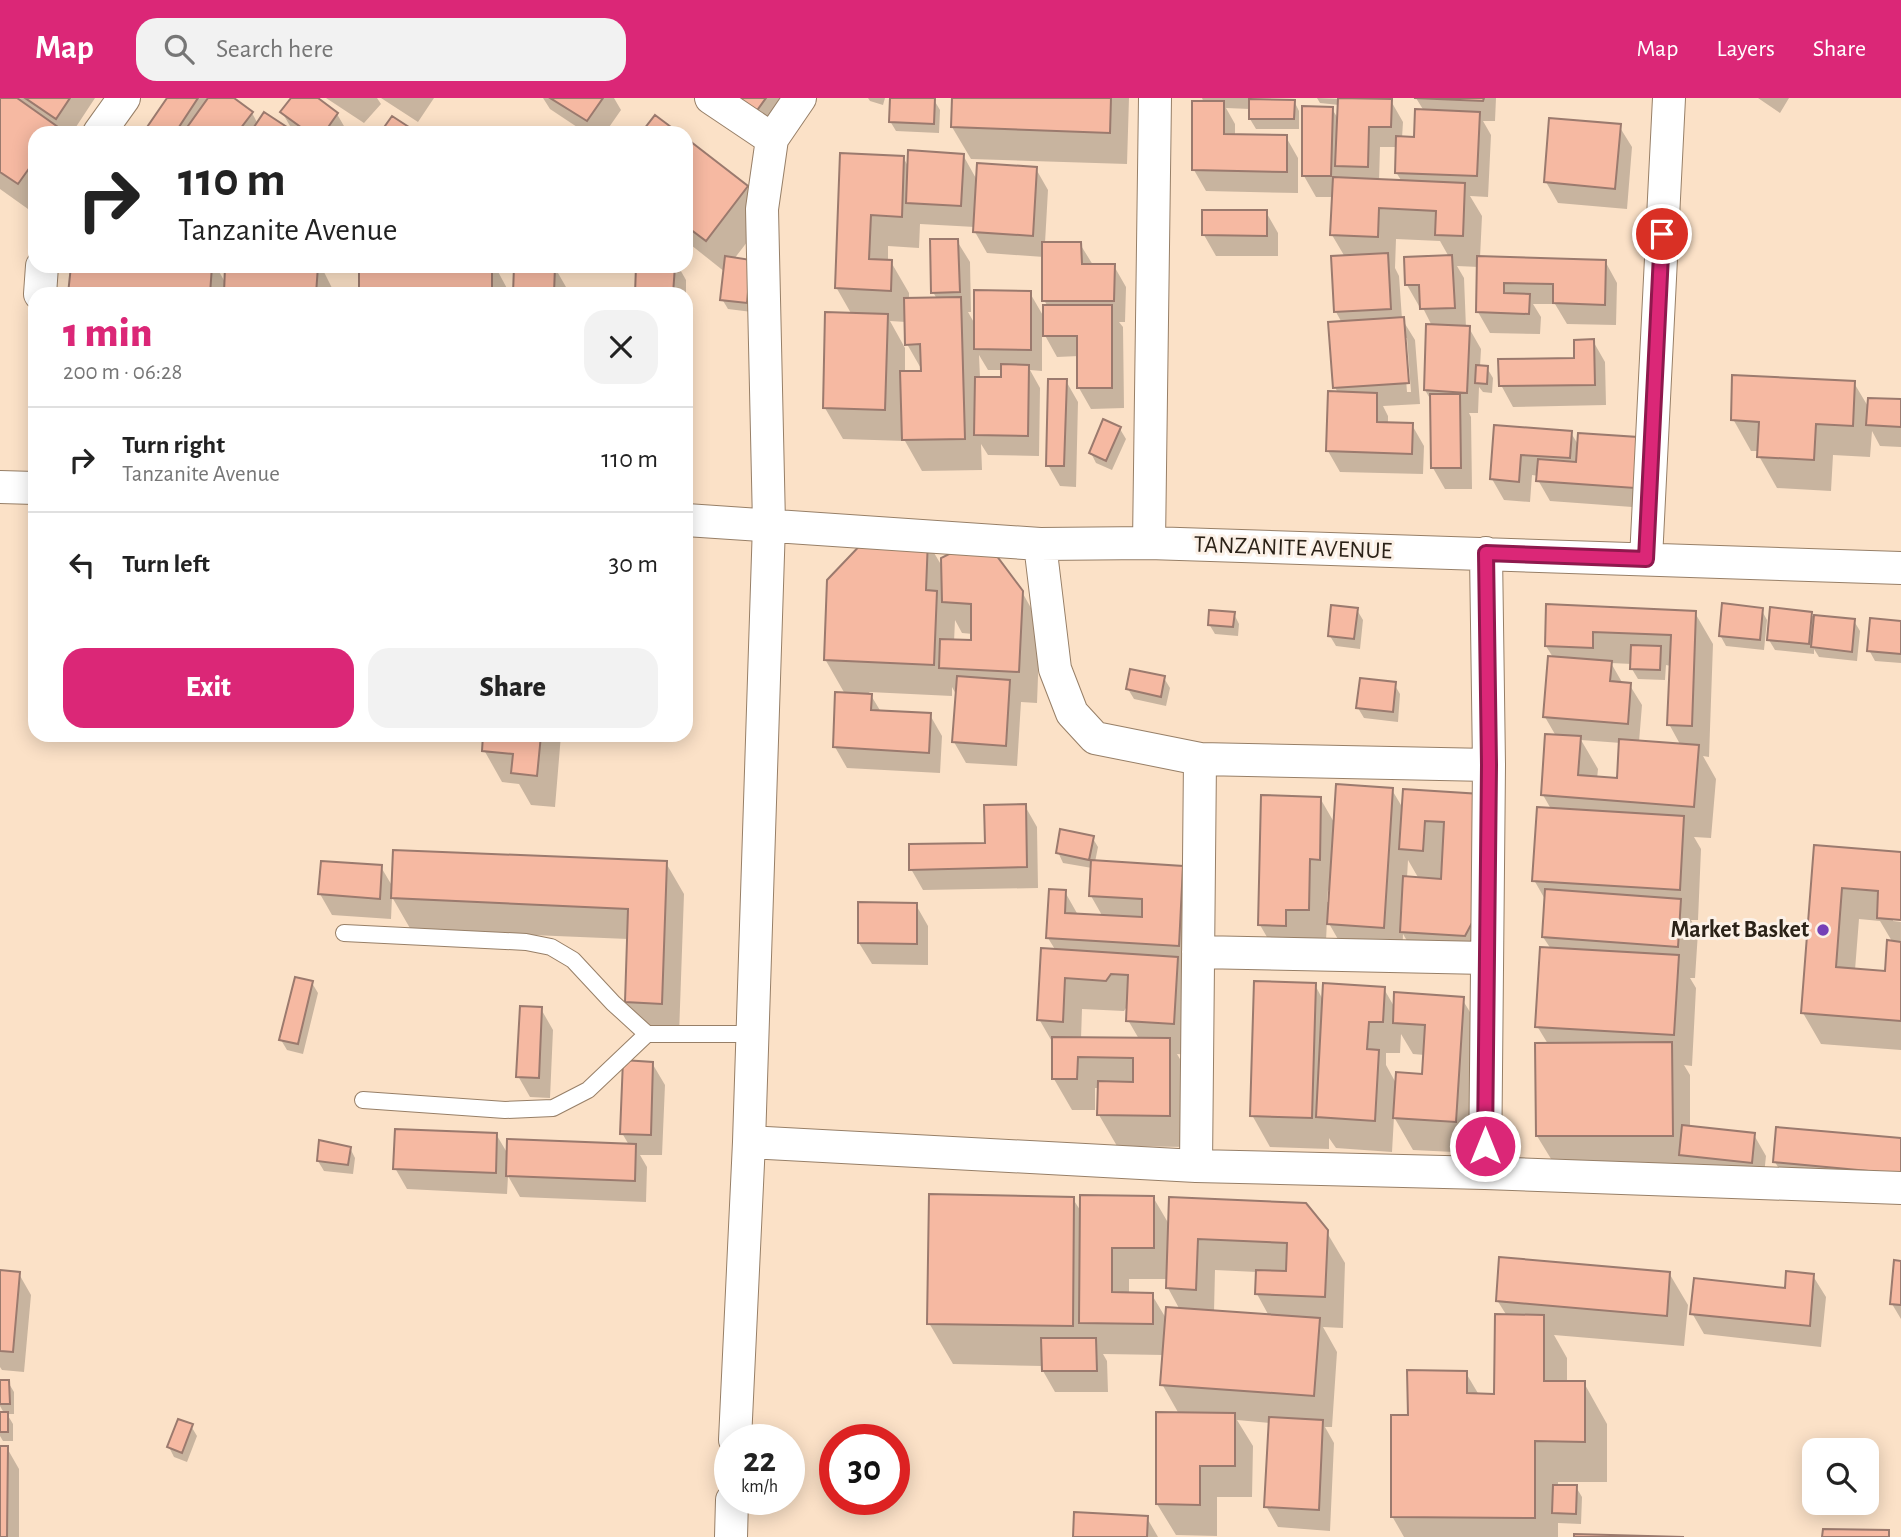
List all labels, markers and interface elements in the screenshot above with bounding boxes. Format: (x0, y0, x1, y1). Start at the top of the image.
search box (136, 18, 626, 81)
icon: search (160, 30, 198, 68)
text: Map (35, 32, 94, 65)
text: Search here (216, 36, 334, 62)
text: Map (1636, 37, 1678, 61)
text: Layers (1716, 37, 1775, 61)
text: Share (1813, 37, 1866, 61)
icon: right (63, 154, 154, 245)
text: 110 m (178, 156, 286, 205)
pin (1632, 204, 1692, 264)
text: Tanzanite Avenue (178, 214, 398, 246)
icon: arrive (1643, 215, 1681, 253)
button: close (584, 310, 658, 384)
text: 1 min (63, 312, 152, 354)
text: 200 m · 06:28 (63, 361, 182, 384)
text: Turn right (122, 432, 225, 458)
icon: right (63, 441, 101, 479)
text: 110 m (601, 446, 658, 472)
text: Tanzanite Avenue (122, 463, 280, 486)
street label: TANZANITE AVENUE (1193, 533, 1393, 563)
icon: left (63, 546, 101, 584)
text: Turn left (122, 551, 210, 577)
text: 30 m (608, 551, 658, 577)
button: Exit (63, 648, 354, 728)
button: Share (368, 648, 658, 728)
place label: Market Basket (1670, 918, 1809, 942)
marker: Market Basket (1815, 922, 1831, 938)
position arrow (1448, 1109, 1522, 1183)
speed limit sign: 30 (819, 1424, 910, 1515)
map controls (1802, 1438, 1879, 1515)
button: search (1802, 1438, 1879, 1515)
text: 22 (743, 1443, 776, 1478)
text: km/h (741, 1478, 778, 1496)

